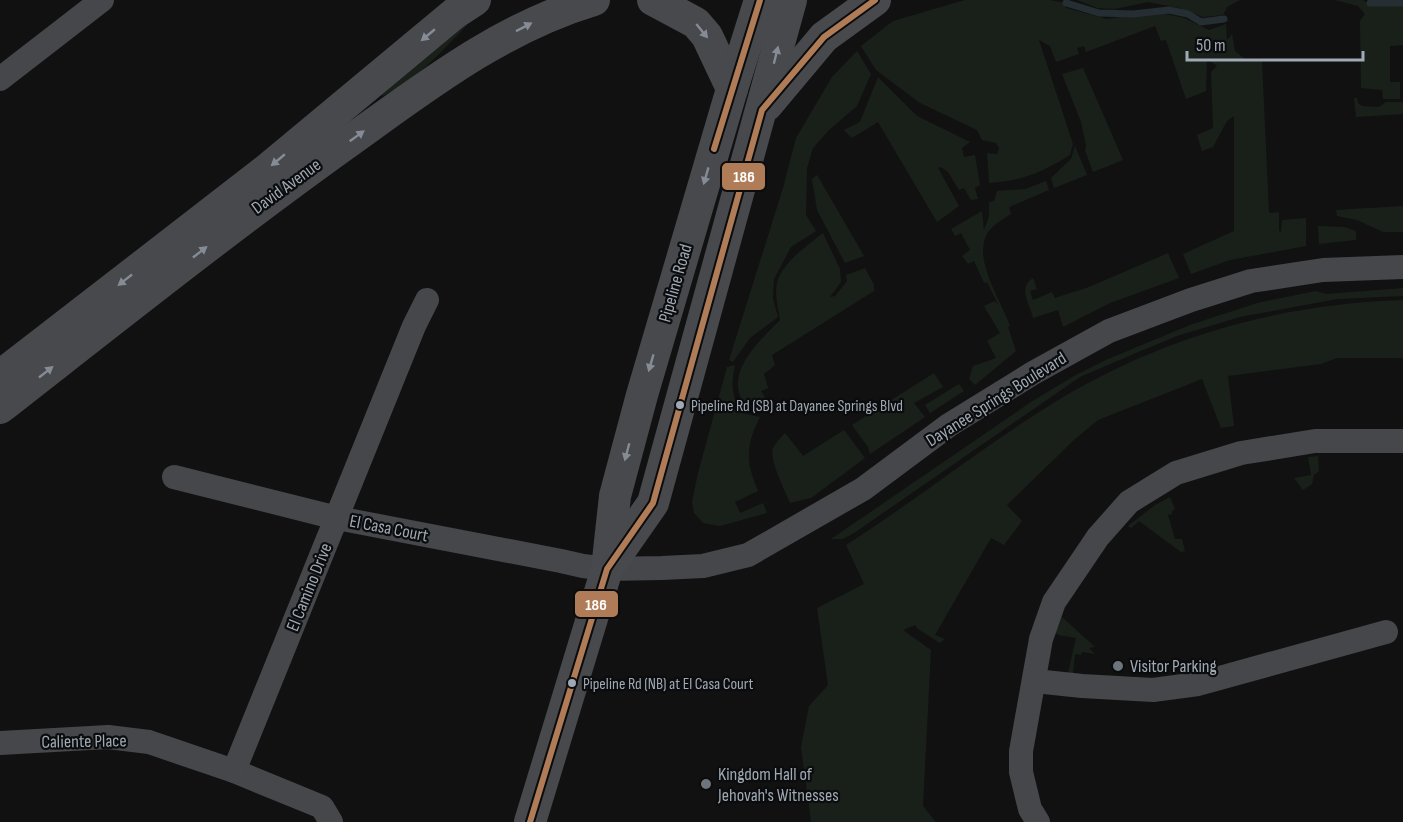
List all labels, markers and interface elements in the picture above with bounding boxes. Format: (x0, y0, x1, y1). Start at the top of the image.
one-way arrow (515, 22, 532, 32)
one-way arrow (695, 23, 707, 38)
scale bar (1187, 24, 1362, 62)
one-way arrow (421, 28, 436, 41)
text: 50 m (1196, 35, 1226, 56)
one-way arrow (772, 46, 782, 64)
one-way arrow (348, 130, 364, 142)
one-way arrow (270, 153, 286, 166)
street label: David Avenue (248, 154, 325, 218)
line badge: 186 (721, 162, 766, 191)
one-way arrow (701, 167, 710, 185)
text: 186 (733, 168, 755, 187)
street label: Pipeline Road (654, 242, 697, 325)
one-way arrow (192, 245, 208, 258)
one-way arrow (117, 273, 132, 285)
street label: Dayanee Springs Boulevard (922, 348, 1070, 451)
one-way arrow (646, 354, 655, 372)
one-way arrow (38, 365, 54, 378)
place label: Pipeline Rd (SB) at Dayanee Springs Blvd (691, 397, 903, 416)
marker: Pipeline Rd (SB) at Dayanee Springs Blvd (674, 399, 686, 411)
one-way arrow (621, 443, 631, 461)
street label: El Casa Court (348, 511, 430, 546)
street label: El Camino Drive (282, 540, 337, 634)
line badge: 186 (574, 590, 619, 618)
text: 186 (585, 596, 607, 615)
place label: Visitor Parking (1130, 656, 1217, 677)
marker: Visitor Parking (1111, 659, 1125, 673)
place label: Pipeline Rd (NB) at El Casa Court (583, 675, 754, 694)
marker: Pipeline Rd (NB) at El Casa Court (566, 677, 578, 689)
street label: Caliente Place (41, 730, 127, 753)
place label: Kingdom Hall of Jehovah's Witnesses (717, 764, 839, 806)
marker: Kingdom Hall of Jehovah's Witnesses (699, 777, 713, 791)

